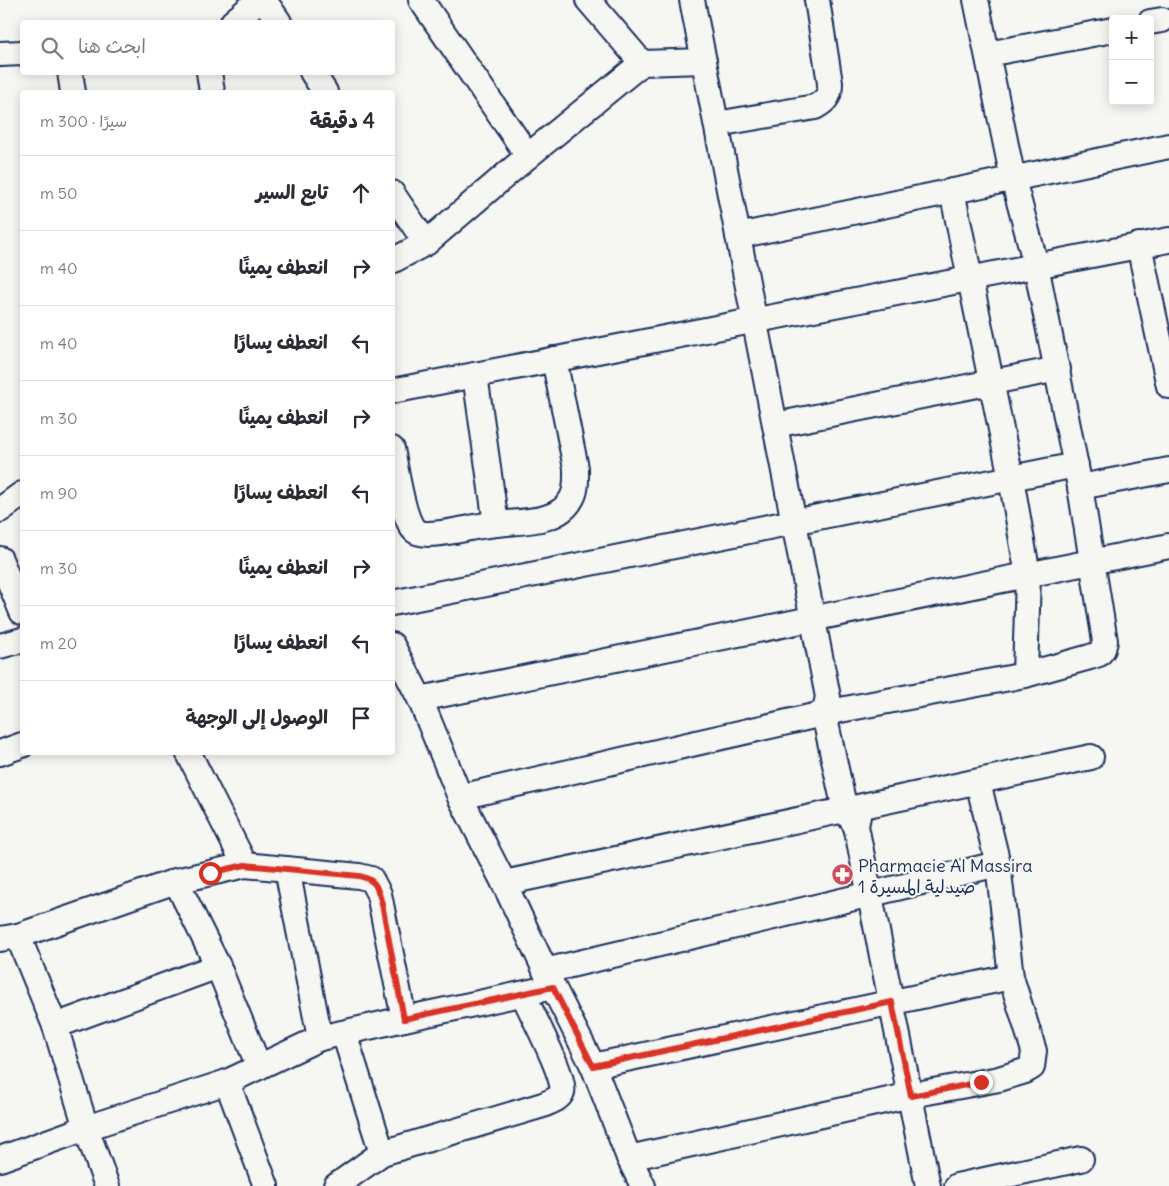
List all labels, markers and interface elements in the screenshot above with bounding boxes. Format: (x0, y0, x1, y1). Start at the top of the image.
map controls (1109, 15, 1154, 105)
button: + (1109, 15, 1154, 60)
search box (20, 20, 395, 75)
icon: search (38, 34, 66, 62)
text: ابحث هنا (78, 34, 146, 58)
button: − (1109, 60, 1154, 105)
text: 4 دقيقة (309, 107, 375, 134)
text: سيرًا · 300 m (40, 111, 127, 131)
icon: ahead (347, 179, 375, 207)
text: تابع السير (256, 180, 328, 204)
text: 50 m (40, 183, 78, 203)
icon: right (347, 254, 375, 282)
text: انعطف يمينًا (239, 255, 328, 279)
text: 40 m (40, 258, 78, 278)
icon: left (347, 329, 375, 357)
text: انعطف يسارًا (234, 330, 328, 354)
text: 40 m (40, 333, 78, 353)
icon: right (347, 404, 375, 432)
text: انعطف يمينًا (239, 405, 328, 429)
text: 30 m (40, 408, 77, 428)
icon: left (347, 479, 375, 507)
text: انعطف يسارًا (234, 480, 328, 504)
text: 90 m (40, 483, 78, 503)
icon: right (347, 554, 375, 582)
text: انعطف يمينًا (239, 555, 328, 579)
text: 30 m (40, 558, 77, 578)
icon: left (347, 629, 375, 657)
text: انعطف يسارًا (234, 630, 328, 654)
text: 20 m (40, 633, 77, 653)
icon: arrive (347, 704, 375, 732)
text: الوصول إلى الوجهة (185, 705, 328, 729)
place label: Pharmacie Al Massira 1 صيدلية المسيرة (858, 854, 1032, 898)
route start (199, 862, 222, 885)
pharmacy icon: Pharmacie Al Massira 1 صيدلية المسيرة (830, 863, 854, 887)
route end (970, 1071, 993, 1094)

